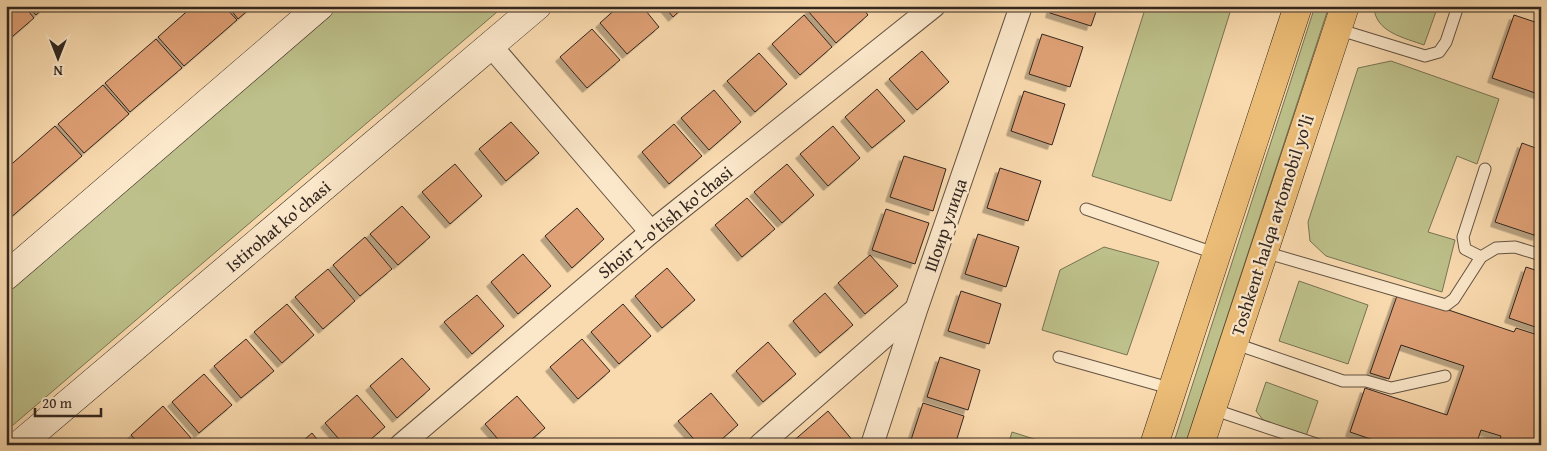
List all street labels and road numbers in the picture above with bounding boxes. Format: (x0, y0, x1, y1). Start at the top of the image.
street label: Toshkent halqa avtomobil yo'li (1223, 111, 1321, 339)
street label: Shoir 1-o'tish ko'chasi (592, 159, 738, 285)
street label: Istirohat ko'chasi (219, 174, 337, 278)
street label: Шоир улица (916, 174, 974, 275)

